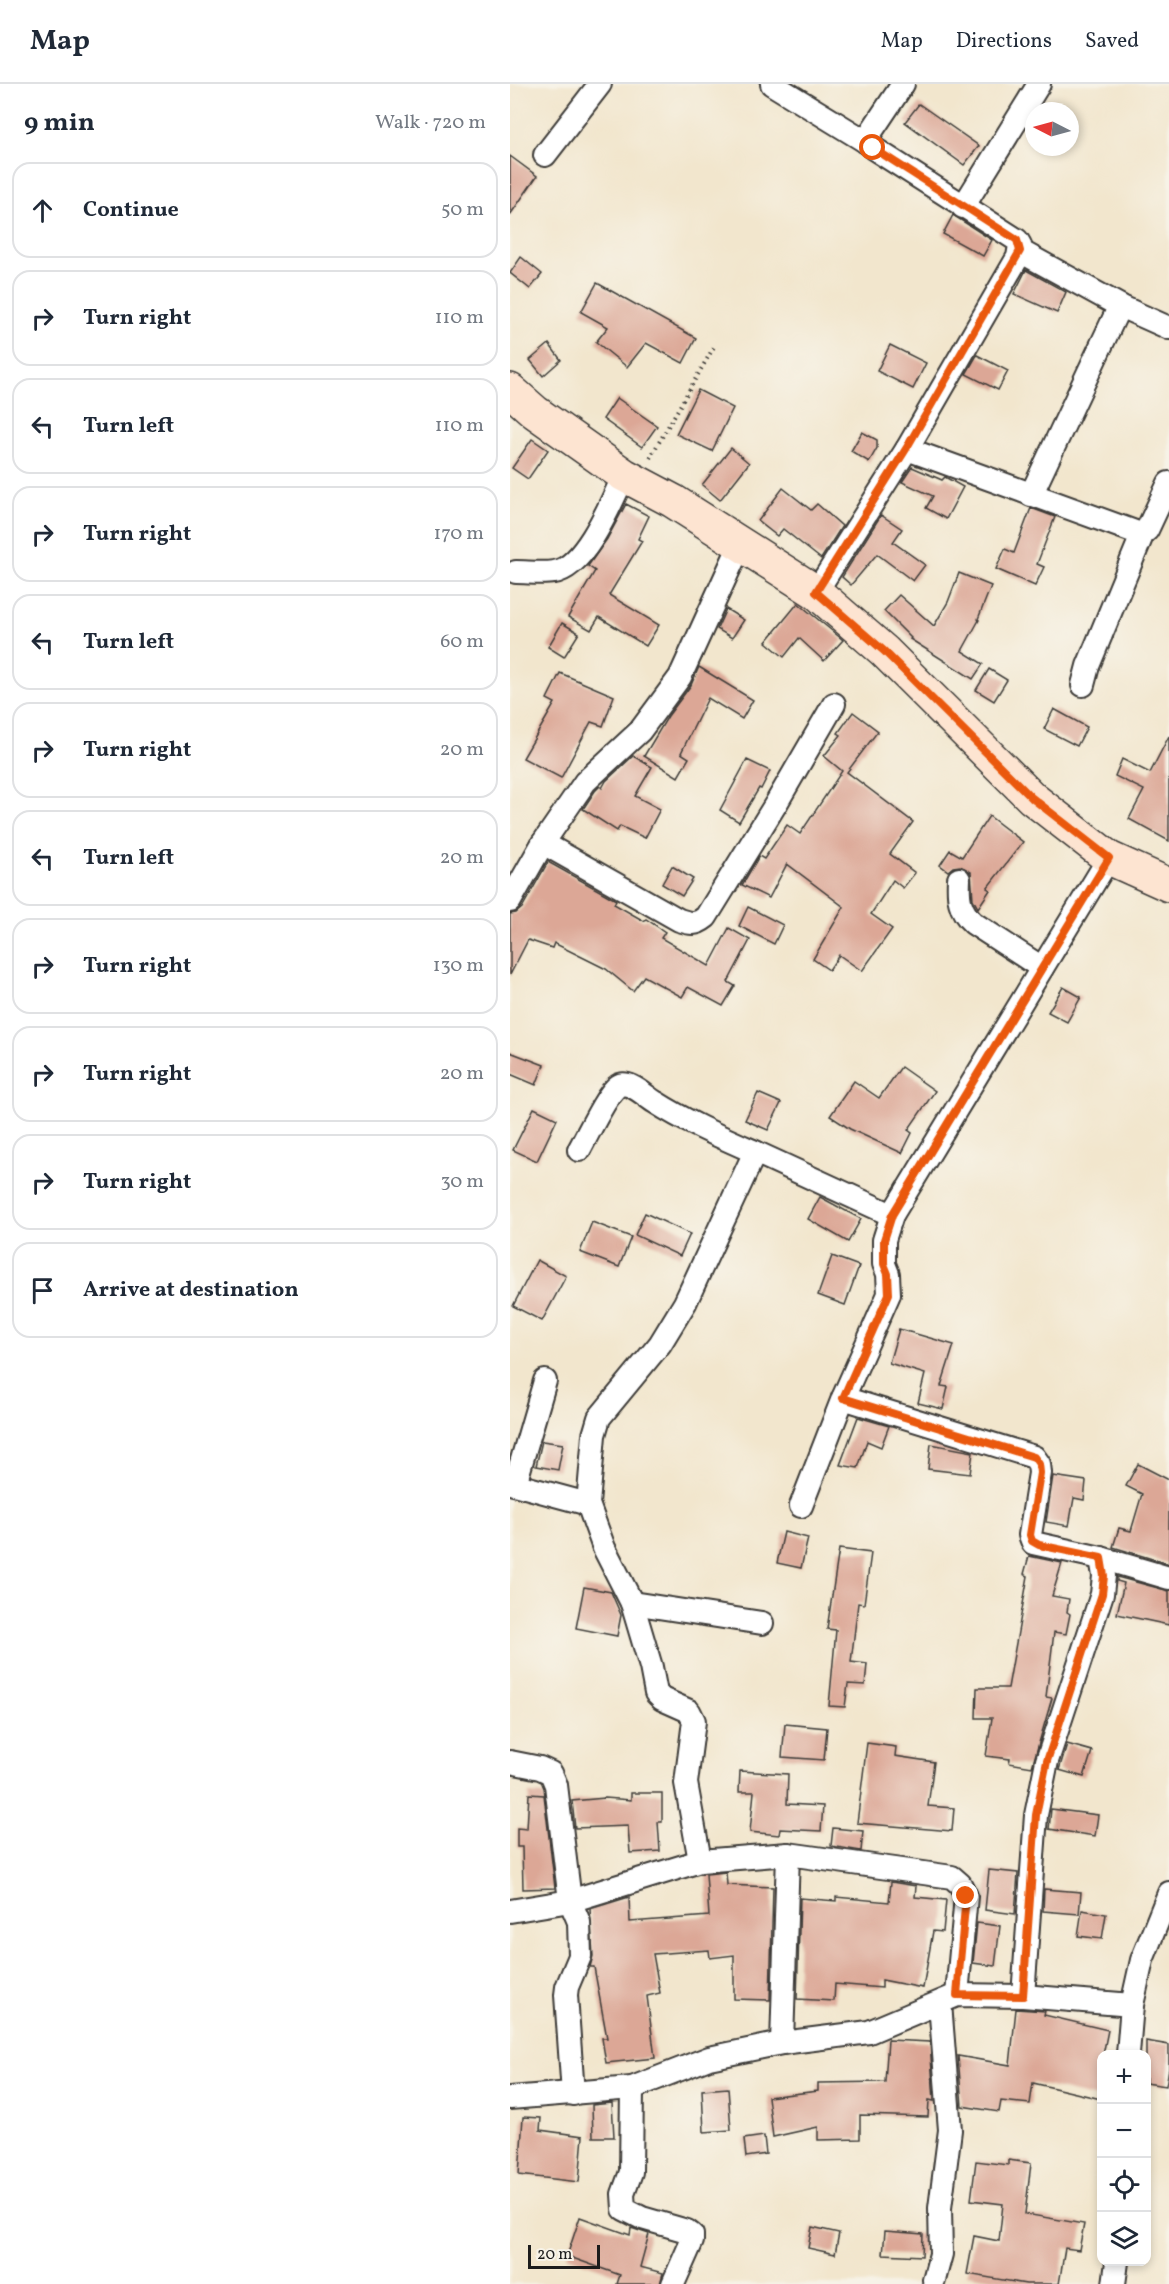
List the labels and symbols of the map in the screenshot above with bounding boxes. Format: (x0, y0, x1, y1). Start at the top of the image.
north arrow (1025, 102, 1079, 156)
route start (859, 134, 885, 160)
route end (952, 1882, 978, 1908)
scale bar (528, 2242, 600, 2270)

